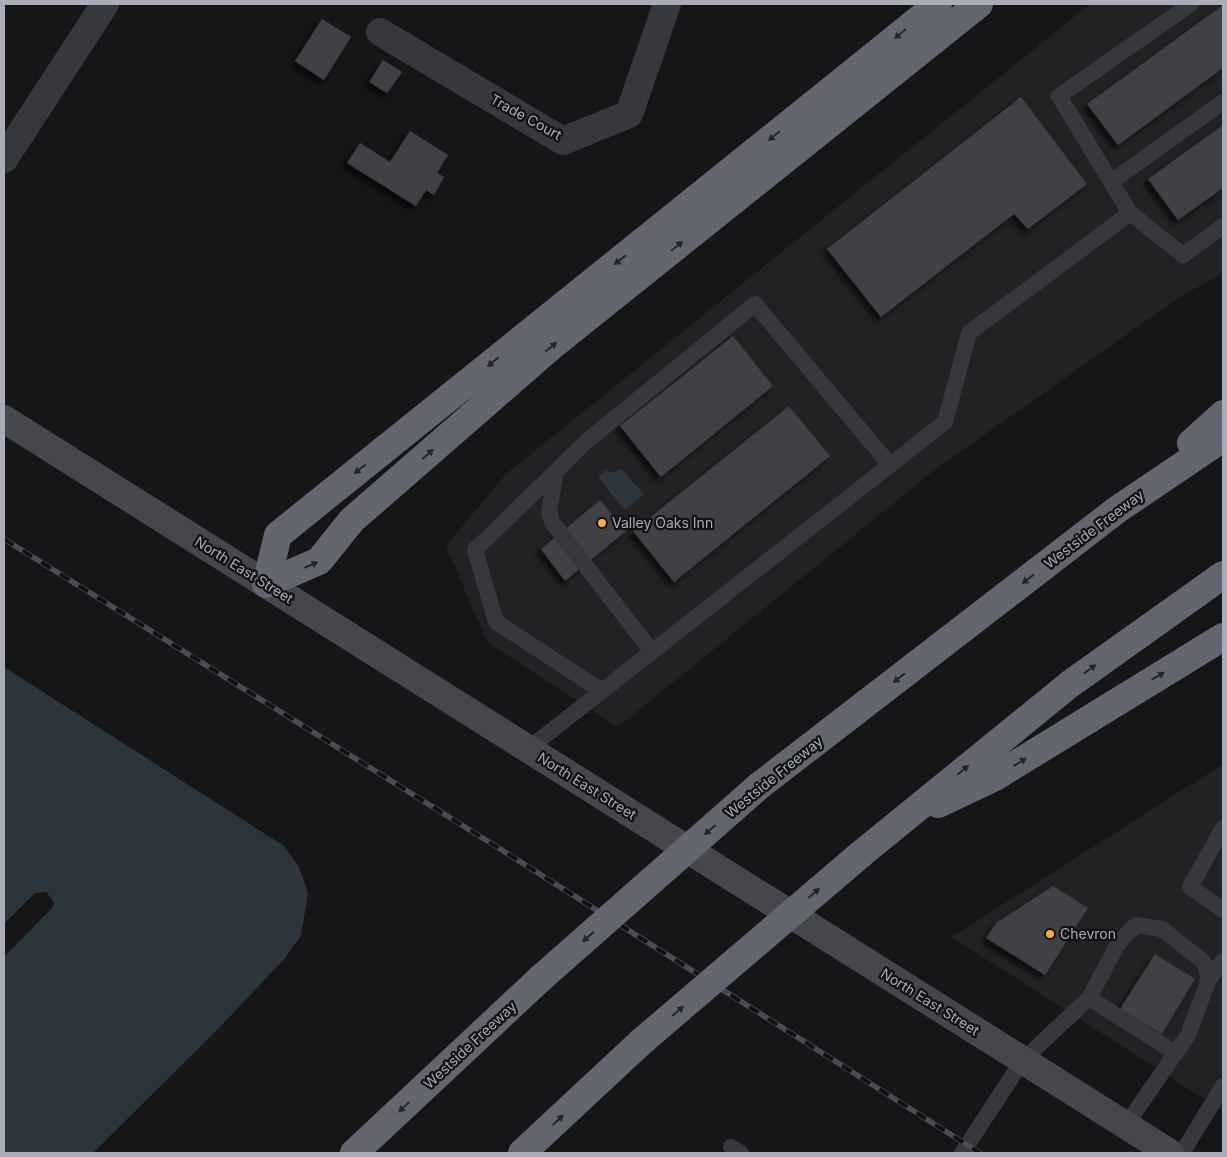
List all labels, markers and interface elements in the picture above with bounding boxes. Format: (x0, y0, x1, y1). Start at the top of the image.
one-way arrow (894, 29, 907, 40)
street label: Trade Court (488, 90, 565, 143)
one-way arrow (767, 131, 780, 142)
one-way arrow (671, 240, 684, 251)
one-way arrow (613, 254, 626, 265)
one-way arrow (544, 342, 557, 353)
one-way arrow (487, 356, 500, 367)
one-way arrow (422, 449, 434, 460)
one-way arrow (354, 463, 367, 474)
street label: Westside Freeway (1040, 485, 1147, 572)
place label: Valley Oaks Inn (612, 514, 713, 531)
marker: Valley Oaks Inn (596, 517, 608, 529)
street label: North East Street (192, 532, 297, 607)
one-way arrow (304, 560, 318, 568)
one-way arrow (1021, 574, 1035, 584)
one-way arrow (1084, 664, 1097, 674)
one-way arrow (1151, 672, 1164, 681)
one-way arrow (893, 673, 906, 684)
street label: Westside Freeway (722, 732, 826, 821)
street label: North East Street (535, 748, 640, 823)
one-way arrow (1013, 757, 1026, 766)
one-way arrow (957, 765, 969, 776)
one-way arrow (704, 824, 716, 836)
one-way arrow (808, 888, 821, 899)
place label: Chevron (1060, 925, 1116, 942)
marker: Chevron (1044, 928, 1056, 940)
one-way arrow (582, 931, 594, 943)
street label: North East Street (878, 964, 983, 1039)
street label: Westside Freeway (420, 997, 520, 1092)
one-way arrow (671, 1005, 684, 1016)
one-way arrow (398, 1101, 410, 1113)
one-way arrow (552, 1114, 564, 1126)

